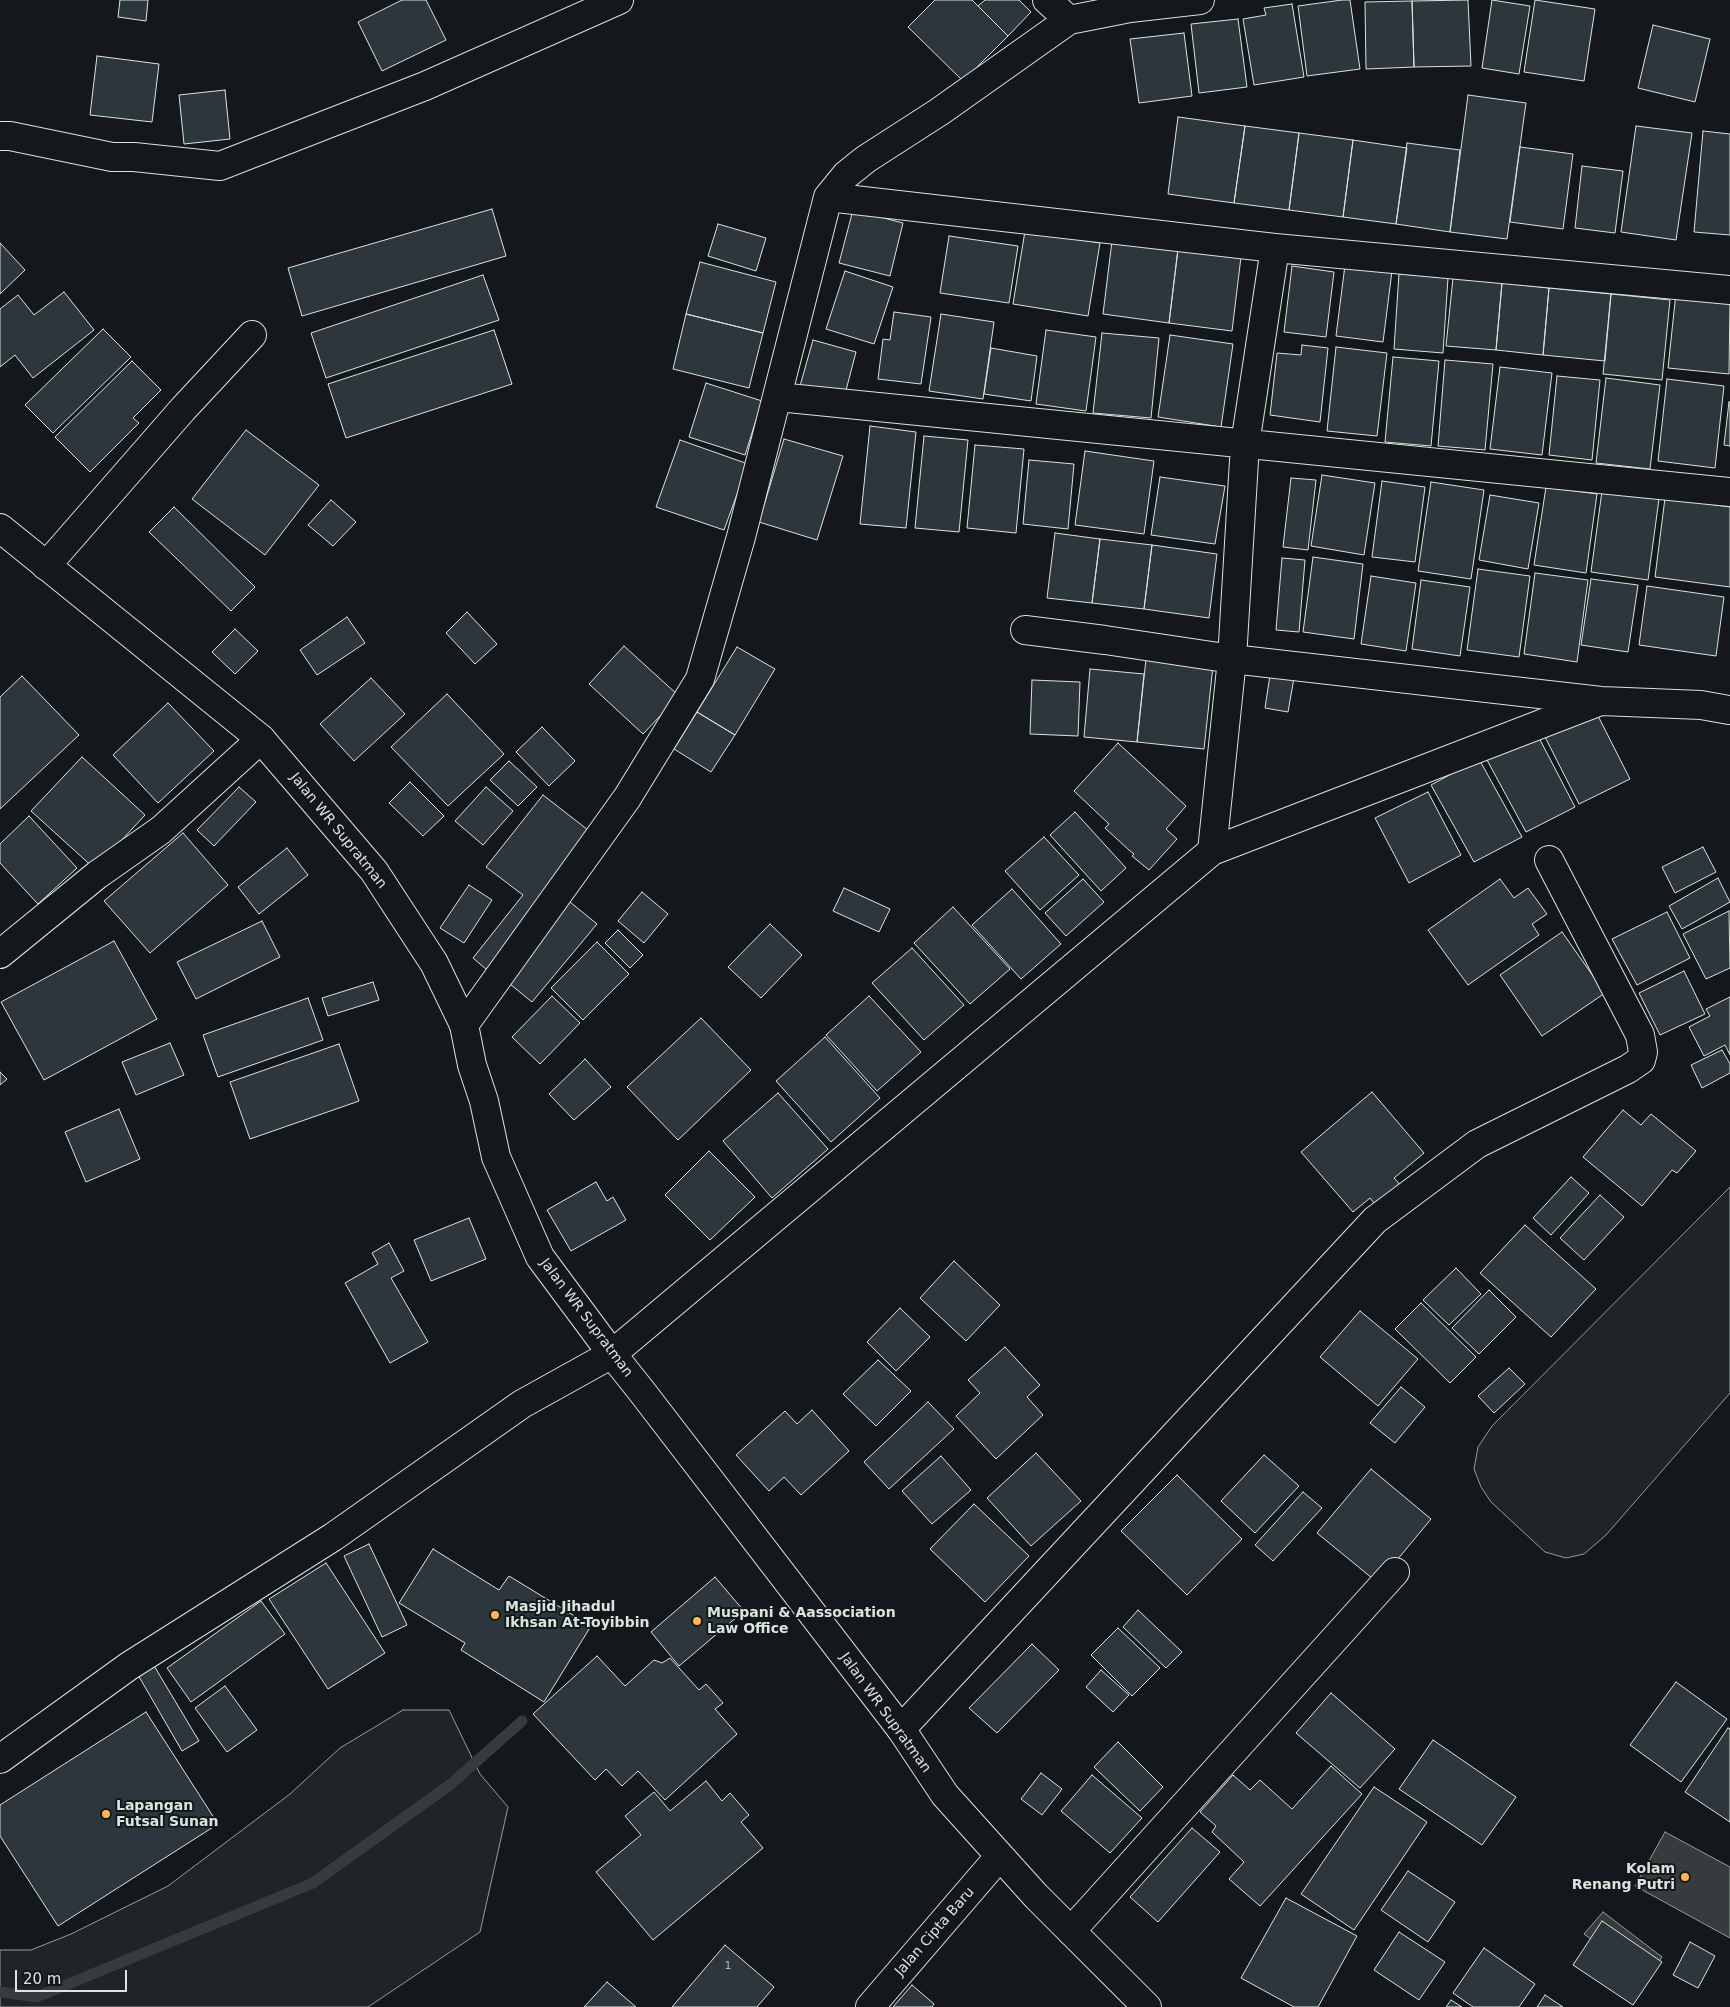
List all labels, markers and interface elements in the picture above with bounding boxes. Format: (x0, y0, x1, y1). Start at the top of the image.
street label: Jalan WR Supratman (286, 770, 390, 892)
street label: Jalan WR Supratman (536, 1255, 636, 1381)
place label: Masjid Jihadul Ikhsan At-Toyibbin (505, 1599, 649, 1631)
place label: Muspani & Aassociation Law Office (707, 1605, 896, 1638)
marker: Masjid Jihadul Ikhsan At-Toyibbin (489, 1609, 501, 1621)
marker: Muspani & Aassociation Law Office (691, 1615, 703, 1627)
street label: Jalan WR Supratman (836, 1650, 934, 1776)
place label: Lapangan Futsal Sunan (116, 1798, 218, 1830)
marker: Lapangan Futsal Sunan (100, 1808, 112, 1820)
place label: Kolam Renang Putri (1572, 1861, 1675, 1894)
marker: Kolam Renang Putri (1679, 1871, 1691, 1883)
street label: Jalan Cipta Baru (892, 1884, 978, 1980)
house number: 1 (725, 1959, 731, 1973)
scale bar (18, 1960, 130, 1992)
text: 20 m (23, 1970, 61, 1988)

